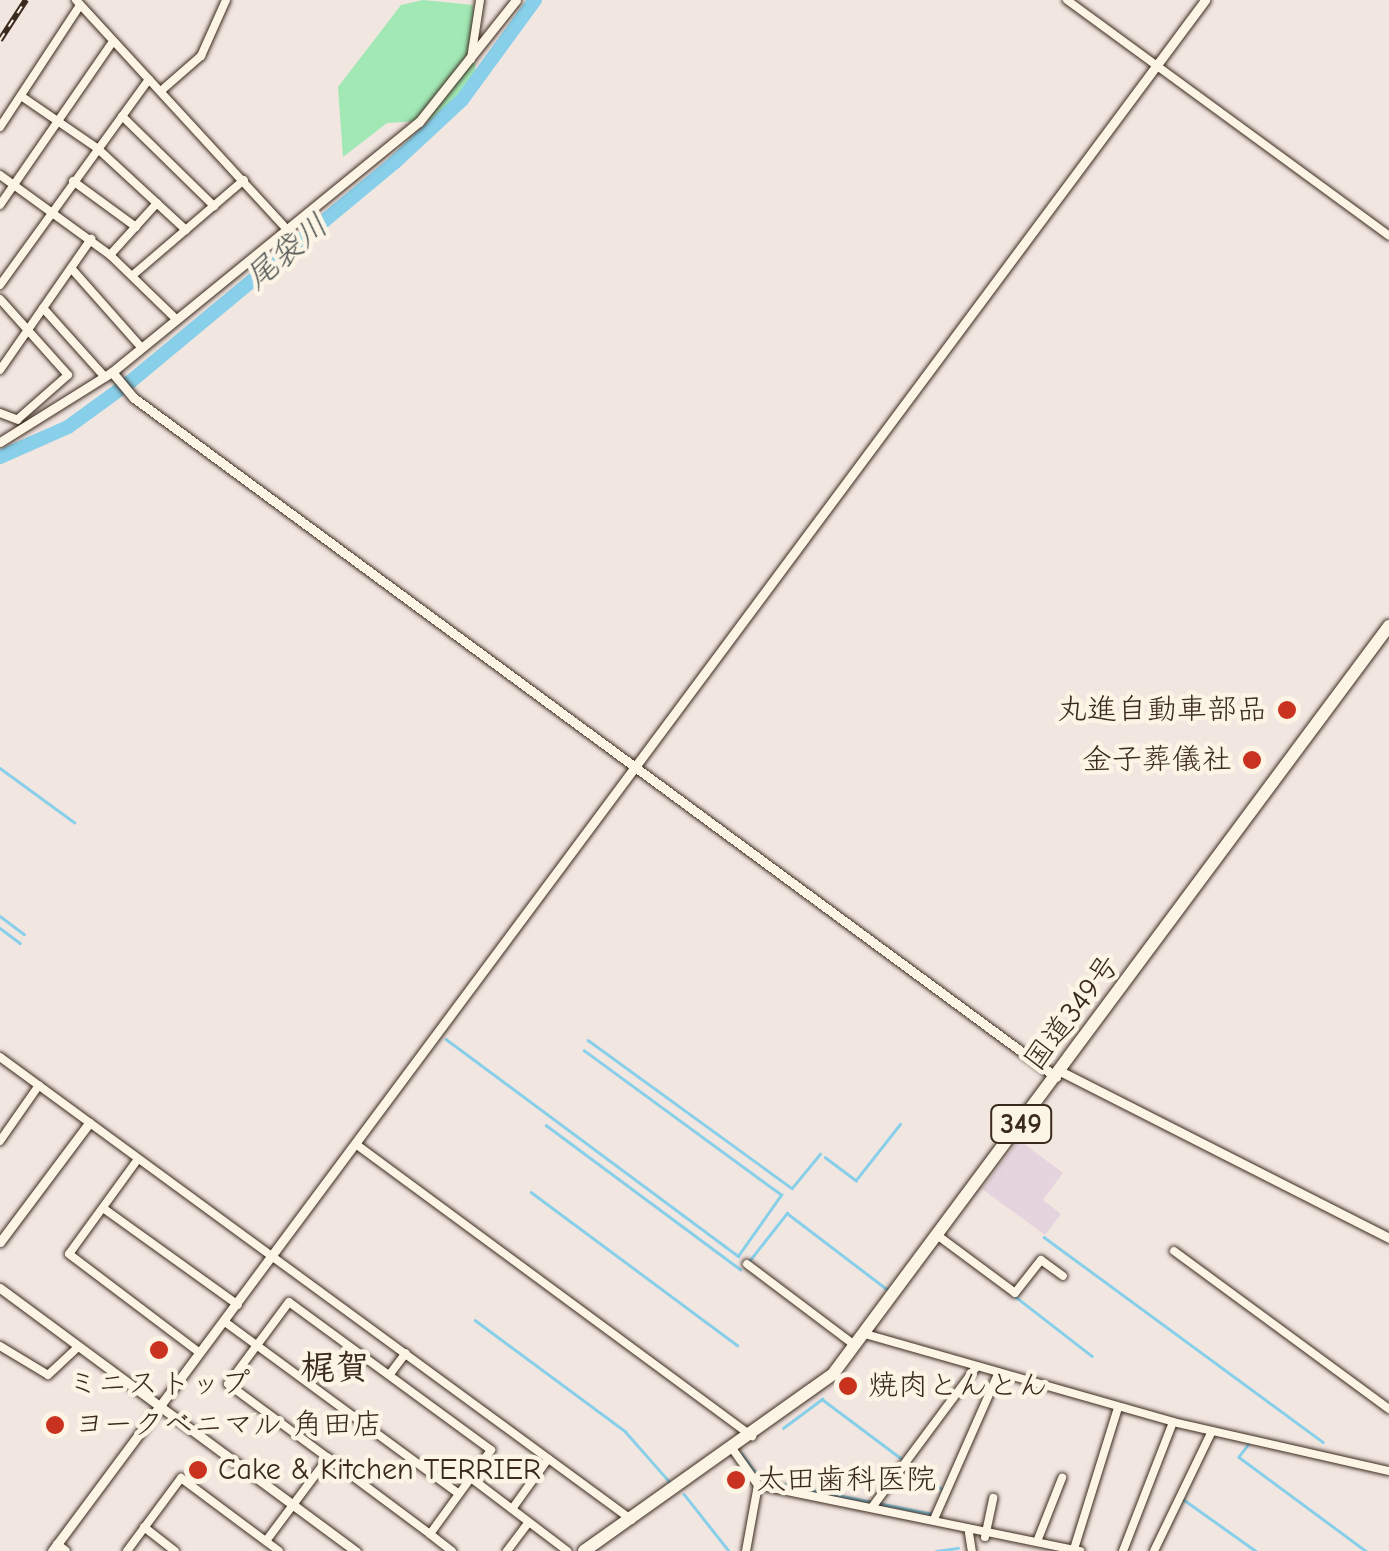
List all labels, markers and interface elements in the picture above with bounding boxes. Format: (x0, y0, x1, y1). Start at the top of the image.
water label: 尾袋川 (238, 206, 336, 298)
place label: 丸進自動車部品 (1057, 692, 1267, 728)
marker: 丸進自動車部品 (1276, 699, 1298, 721)
place label: 金子葬儀社 (1082, 742, 1232, 778)
marker: 金子葬儀社 (1241, 749, 1263, 771)
street label: 国道349号 (1017, 948, 1127, 1078)
road number: 349 (988, 1101, 1054, 1147)
marker: ミニストップ (148, 1339, 170, 1361)
district label: 梶賀 (300, 1347, 370, 1389)
place label: ミニストップ (69, 1366, 249, 1402)
place label: 焼肉とんとん (868, 1368, 1048, 1404)
marker: 焼肉とんとん (837, 1375, 859, 1397)
place label: ヨークベニマル 角田店 (75, 1407, 383, 1443)
marker: ヨークベニマル 角田店 (44, 1414, 66, 1436)
place label: Cake & Kitchen TERRIER (218, 1452, 541, 1488)
marker: Cake & Kitchen TERRIER (187, 1459, 209, 1481)
place label: 太田歯科医院 (756, 1462, 936, 1498)
marker: 太田歯科医院 (725, 1469, 747, 1491)

